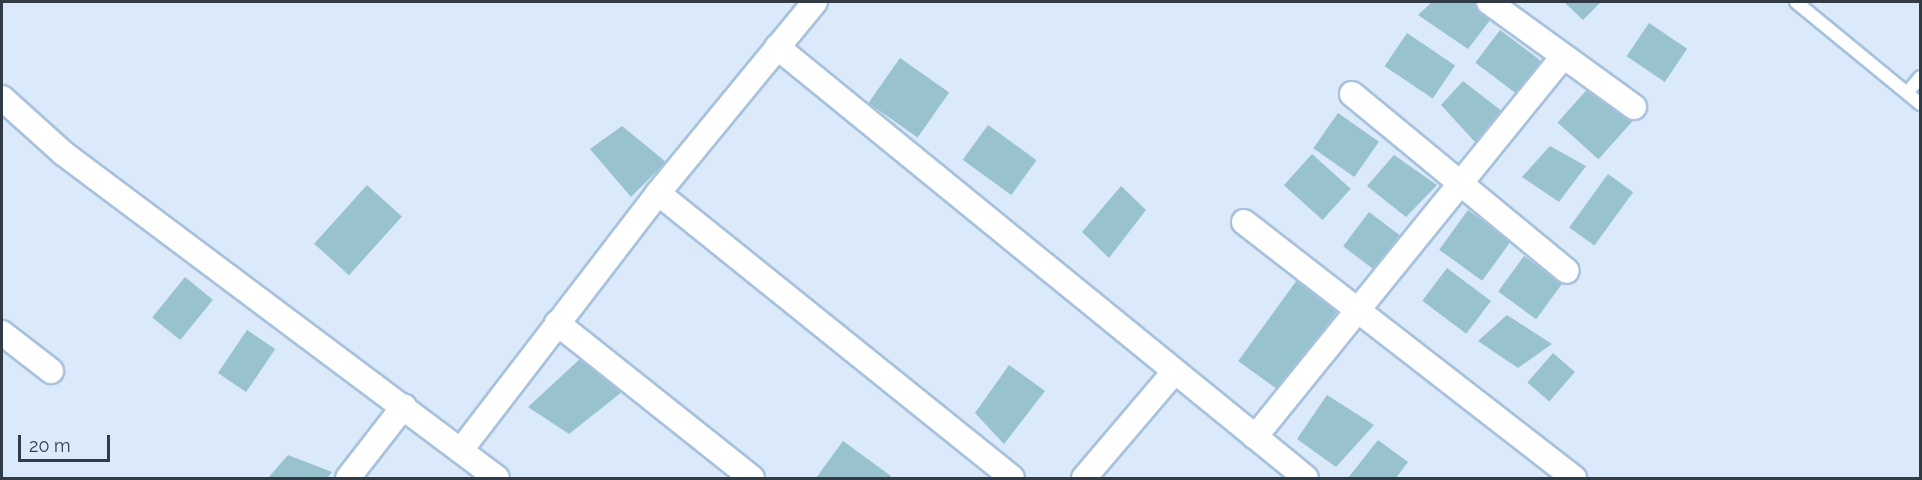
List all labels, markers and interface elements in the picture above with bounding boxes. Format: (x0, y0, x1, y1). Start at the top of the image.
scale bar (21, 423, 112, 461)
text: 20 m (29, 435, 71, 456)

